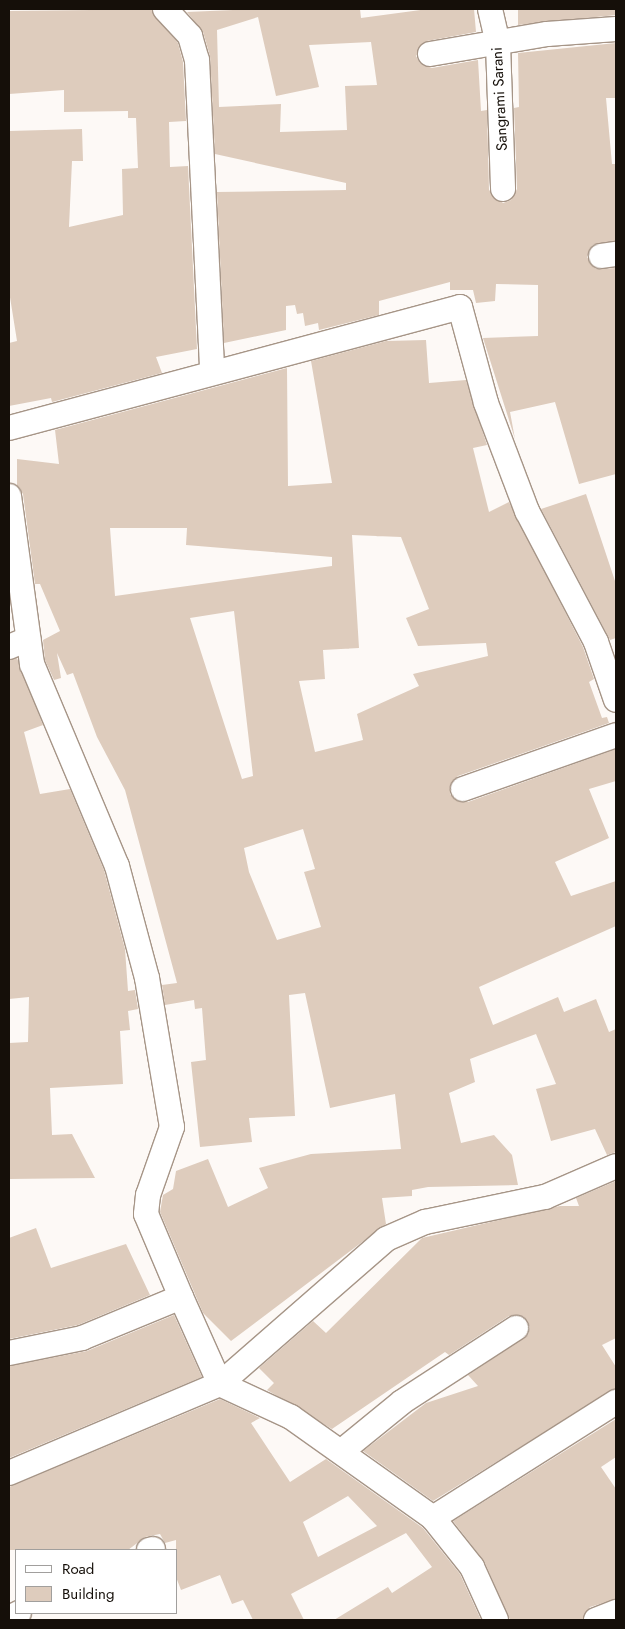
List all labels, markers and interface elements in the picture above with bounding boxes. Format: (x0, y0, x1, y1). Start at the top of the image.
street label: Sangrami Sarani (488, 47, 512, 151)
legend (15, 1549, 178, 1614)
text: Road (62, 1558, 94, 1580)
text: Building (62, 1583, 114, 1605)

